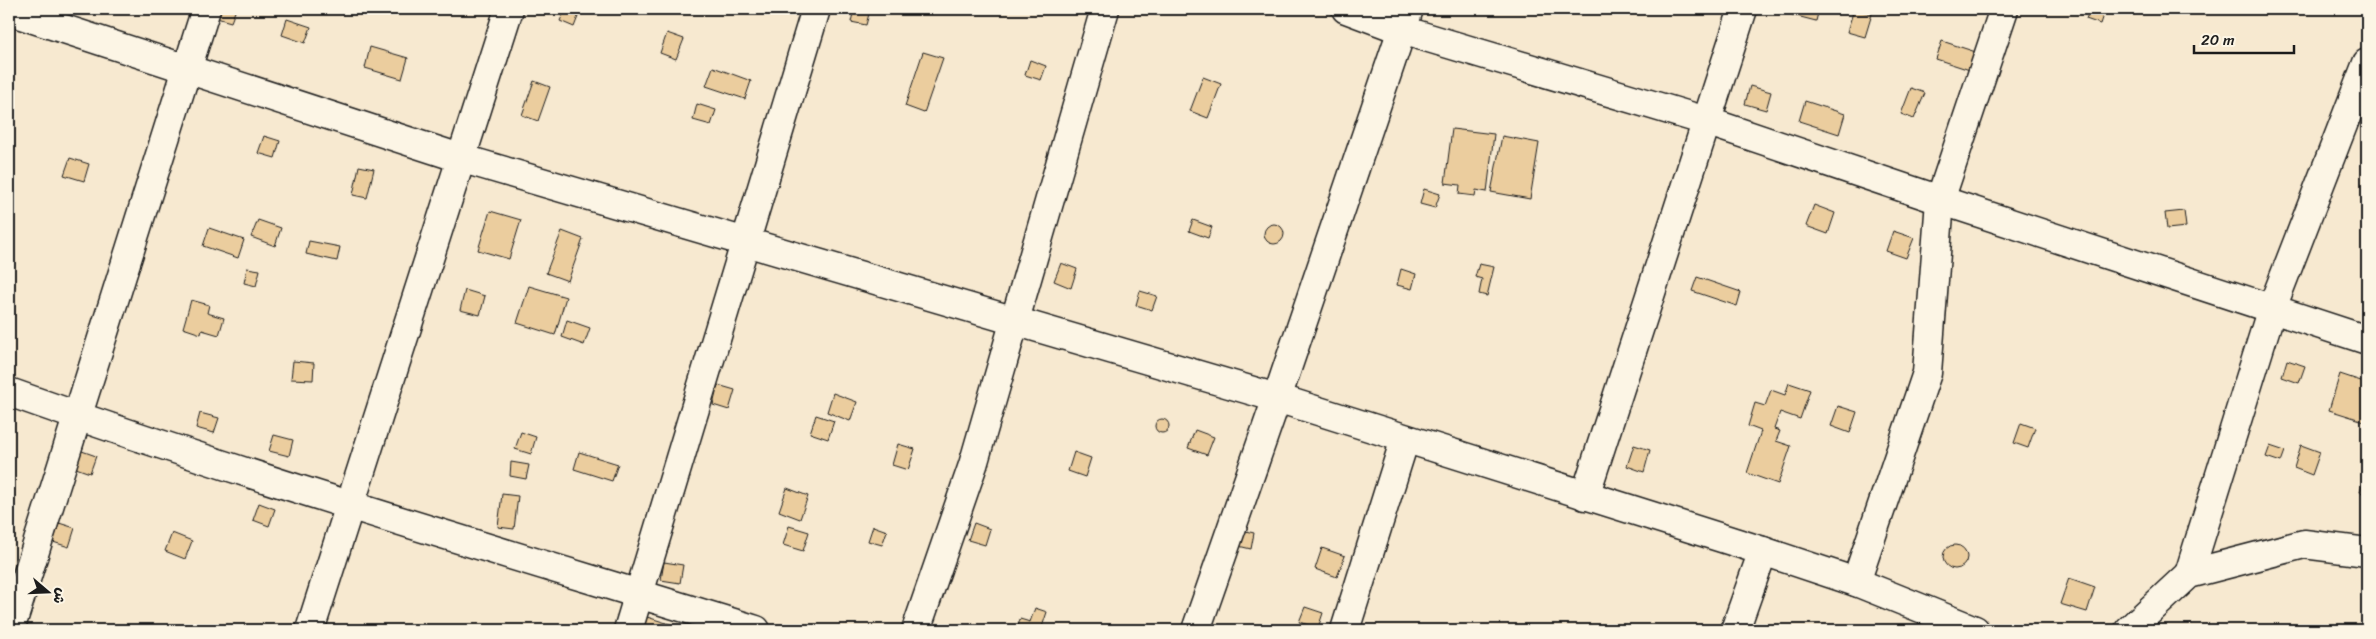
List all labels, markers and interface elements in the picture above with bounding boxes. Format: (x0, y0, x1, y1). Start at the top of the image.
scale bar (2194, 22, 2294, 54)
text: 20 m (2201, 27, 2235, 53)
north arrow (22, 566, 72, 616)
text: ش (45, 585, 74, 607)

